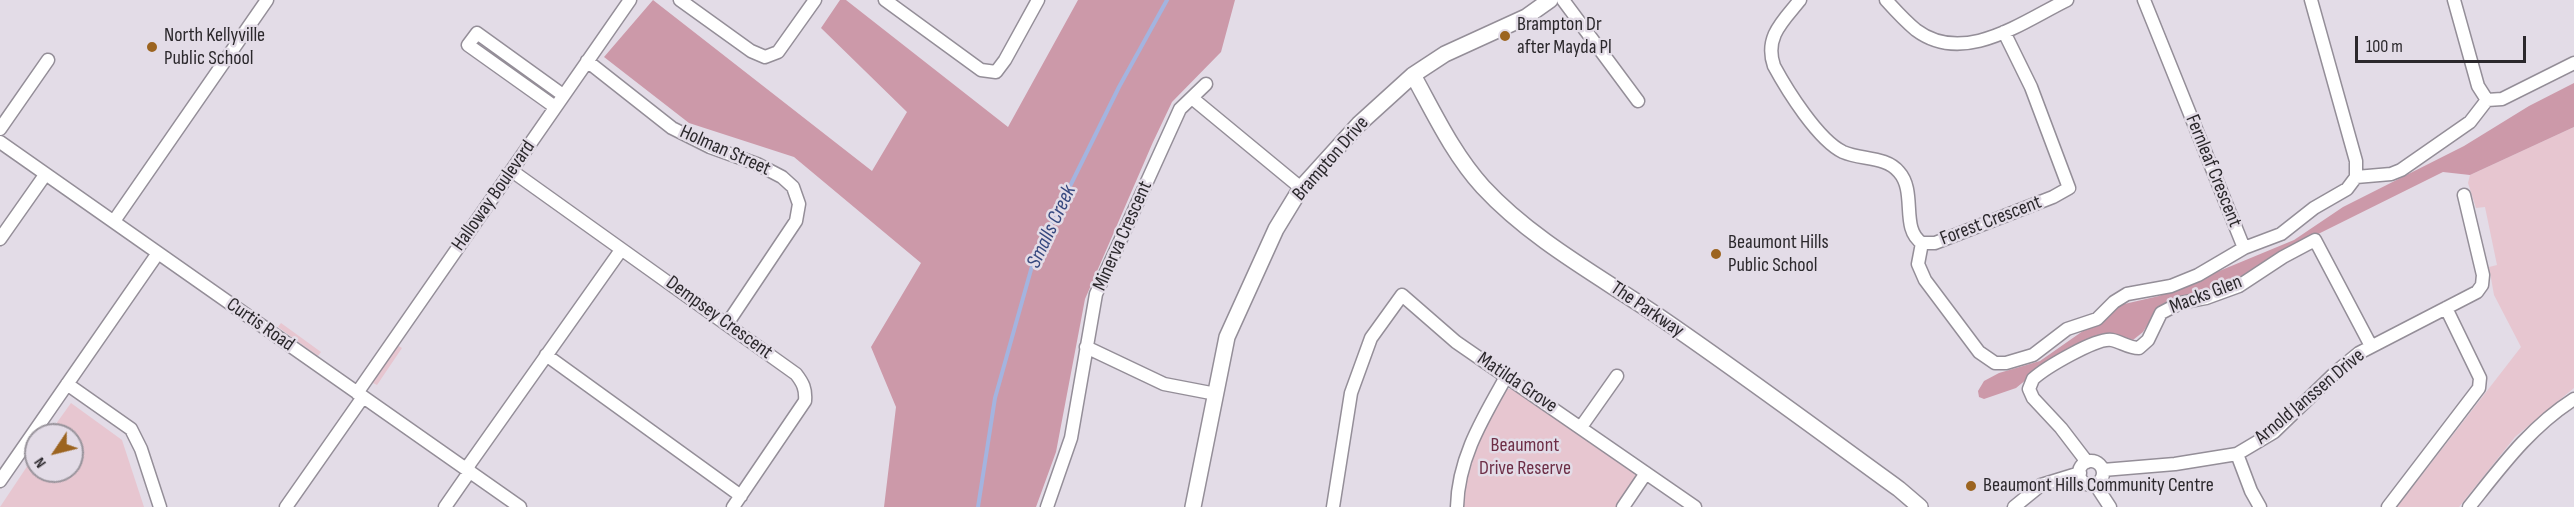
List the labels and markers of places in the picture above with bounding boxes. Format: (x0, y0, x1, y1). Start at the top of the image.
place label: Brampton Dr after Mayda Pl (1517, 13, 1612, 60)
place label: North Kellyville Public School (164, 24, 265, 71)
marker: Brampton Dr after Mayda Pl (1498, 29, 1512, 43)
marker: North Kellyville Public School (145, 40, 159, 54)
place label: Beaumont Hills Public School (1728, 231, 1829, 278)
marker: Beaumont Hills Public School (1709, 247, 1723, 261)
place label: Beaumont Hills Community Centre (1983, 474, 2214, 498)
marker: Beaumont Hills Community Centre (1964, 479, 1978, 493)

